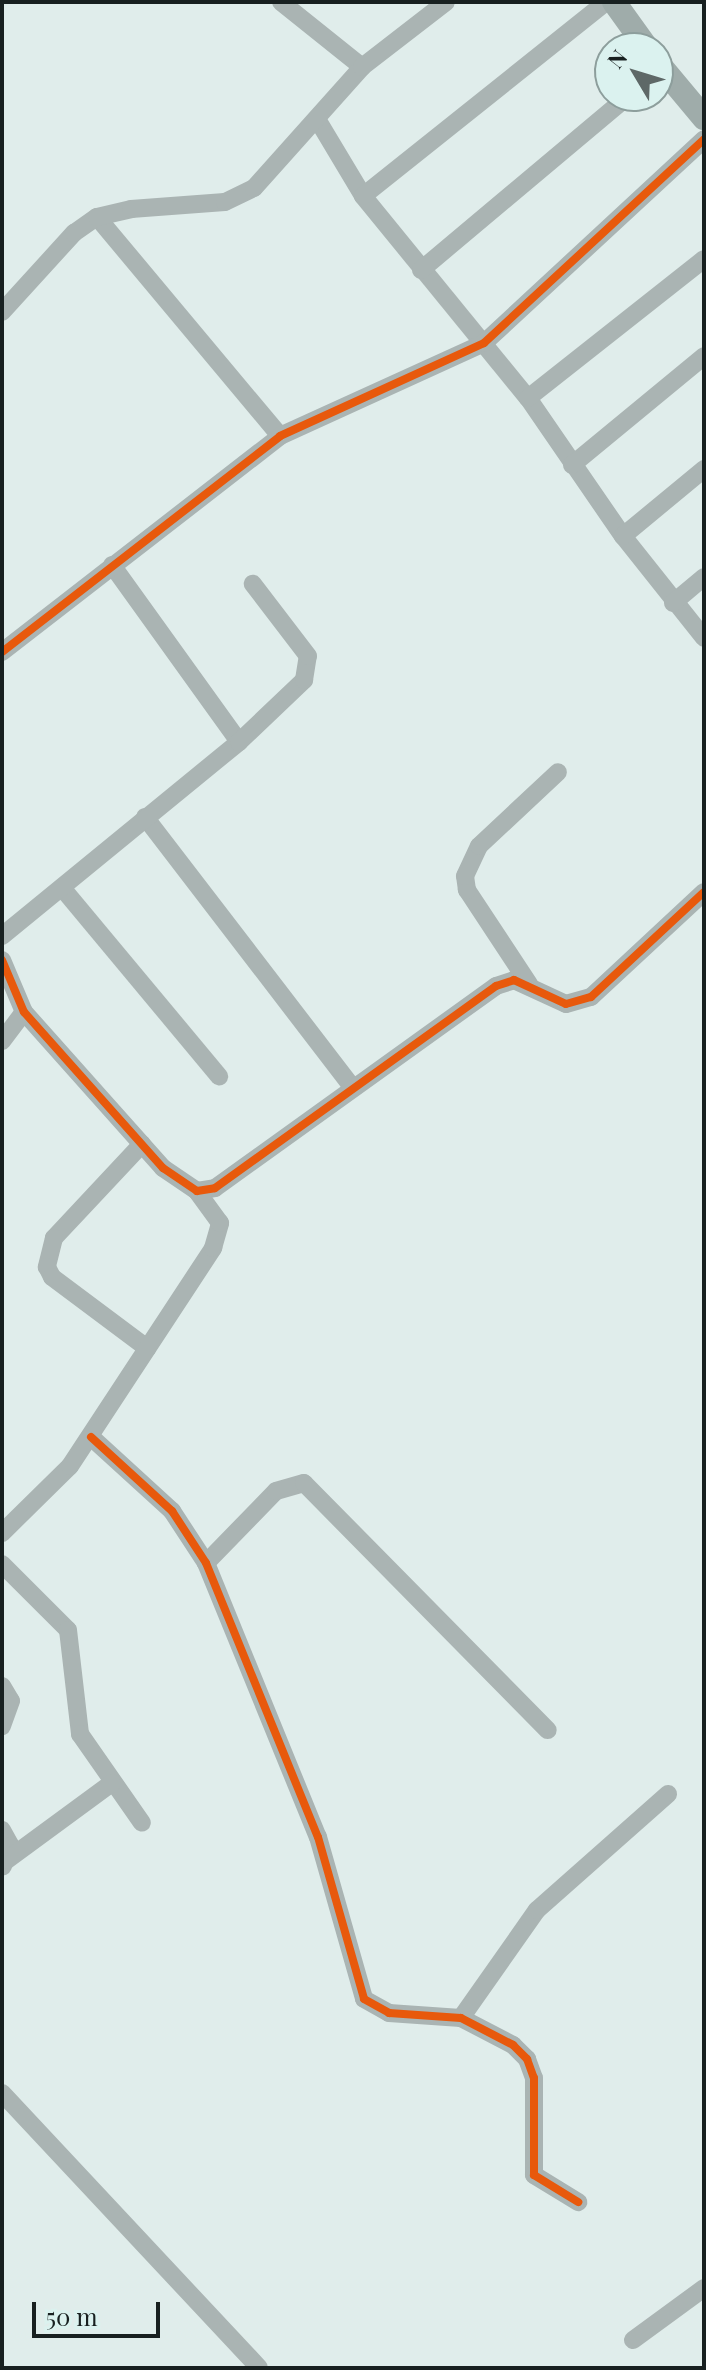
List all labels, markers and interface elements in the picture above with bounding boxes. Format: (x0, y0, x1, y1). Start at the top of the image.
north arrow (594, 32, 674, 112)
text: N (600, 43, 633, 74)
scale bar (36, 2286, 164, 2336)
text: 50 m (46, 2300, 98, 2332)

